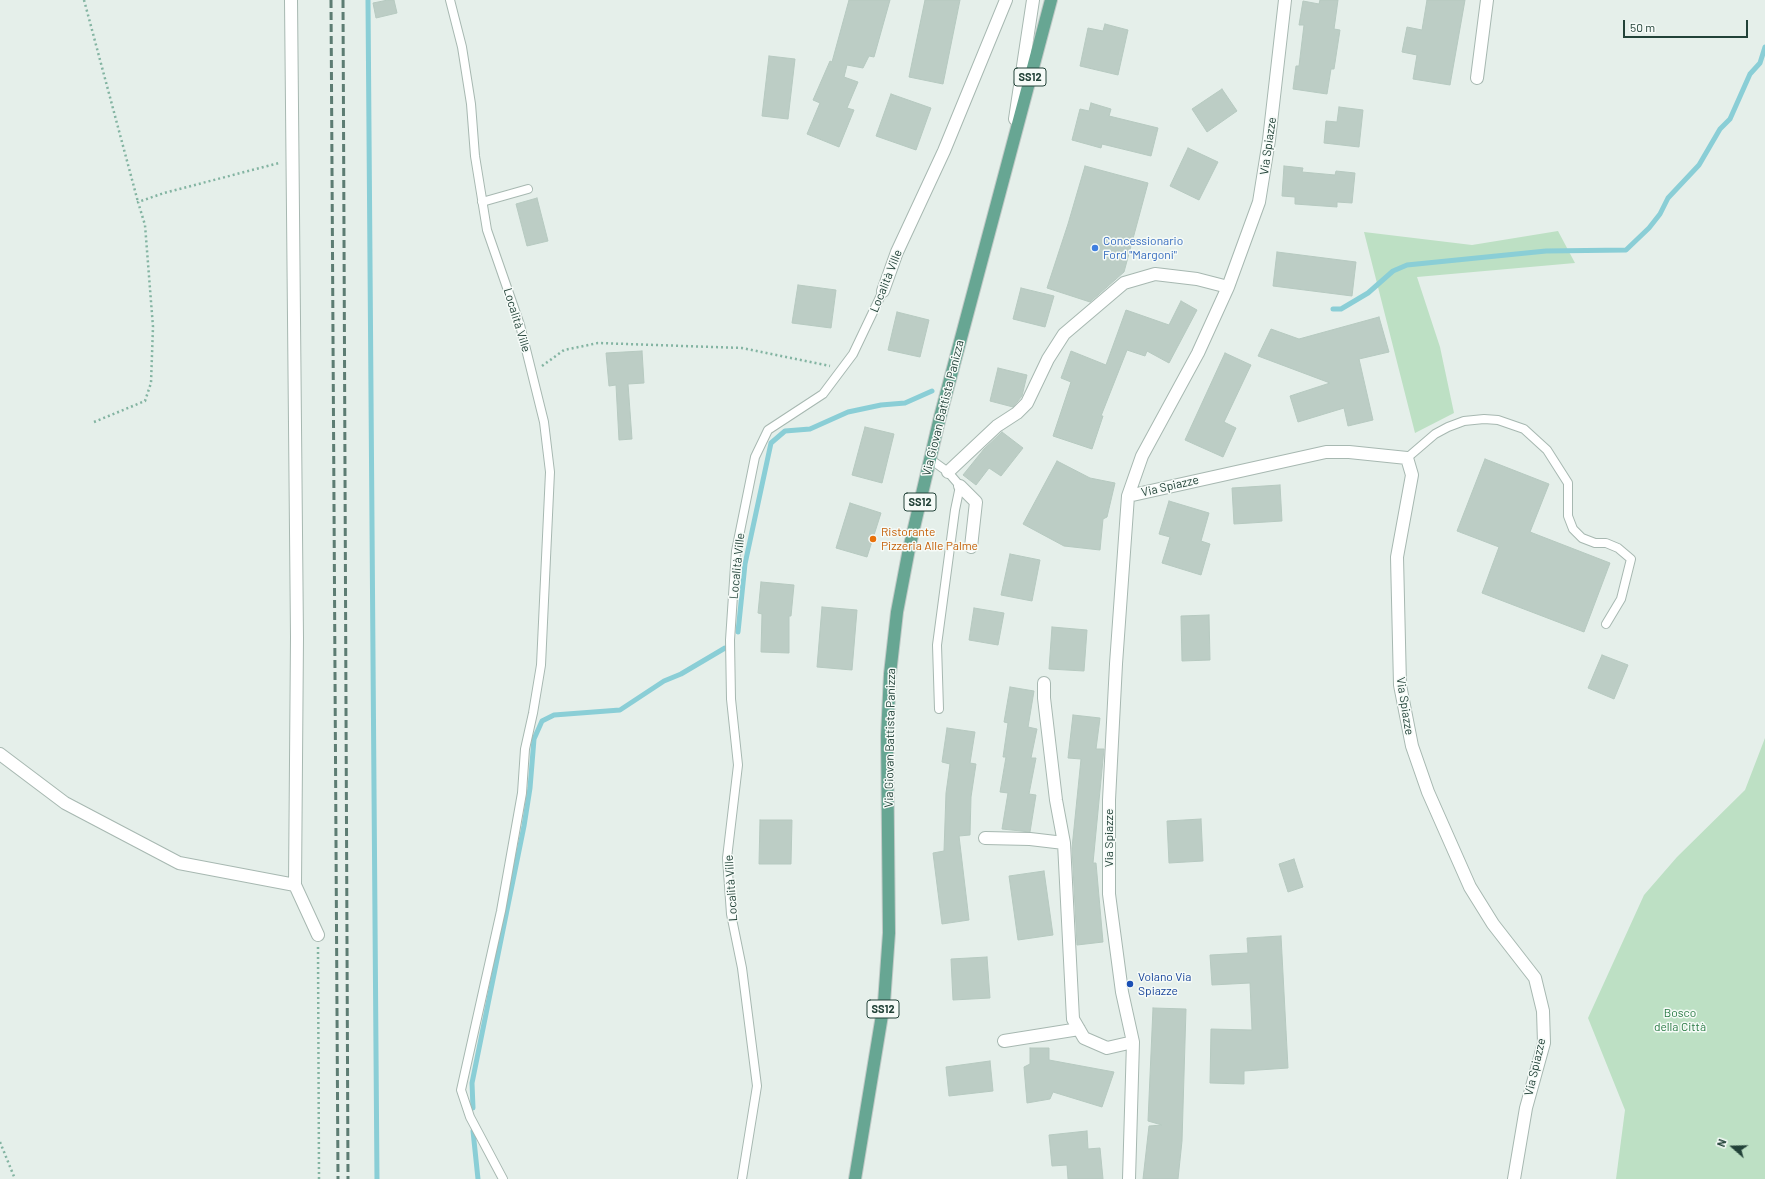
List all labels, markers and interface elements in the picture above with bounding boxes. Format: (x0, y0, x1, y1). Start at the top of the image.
scale bar (1625, 12, 1750, 38)
text: 50 m (1630, 20, 1655, 34)
road number: SS12 (1014, 68, 1046, 86)
street label: Via Spiazze (1257, 116, 1279, 176)
place label: Concessionario Ford "Margoni" (1103, 234, 1183, 262)
marker: Concessionario Ford "Margoni" (1090, 243, 1100, 253)
street label: Località Ville (867, 247, 905, 315)
street label: Località Ville (500, 286, 534, 354)
street label: Via Giovan Battista Panizza (919, 339, 967, 477)
street label: Via Spiazze (1140, 472, 1200, 500)
road number: SS12 (904, 493, 936, 511)
place label: Ristorante Pizzeria Alle Palme (881, 525, 978, 553)
street label: Località Ville (726, 532, 748, 600)
marker: Ristorante Pizzeria Alle Palme (868, 534, 878, 544)
street label: Via Giovan Battista Panizza (882, 668, 898, 808)
street label: Via Spiazze (1393, 676, 1417, 736)
street label: Via Spiazze (1102, 809, 1116, 867)
street label: Località Ville (721, 854, 741, 922)
place label: Volano Via Spiazze (1138, 970, 1191, 998)
marker: Volano Via Spiazze (1125, 979, 1135, 989)
road number: SS12 (867, 1000, 899, 1018)
park label: Bosco della Città (1654, 1006, 1706, 1034)
street label: Via Spiazze (1521, 1037, 1549, 1097)
north arrow (1713, 1127, 1753, 1167)
text: N (1714, 1137, 1729, 1148)

